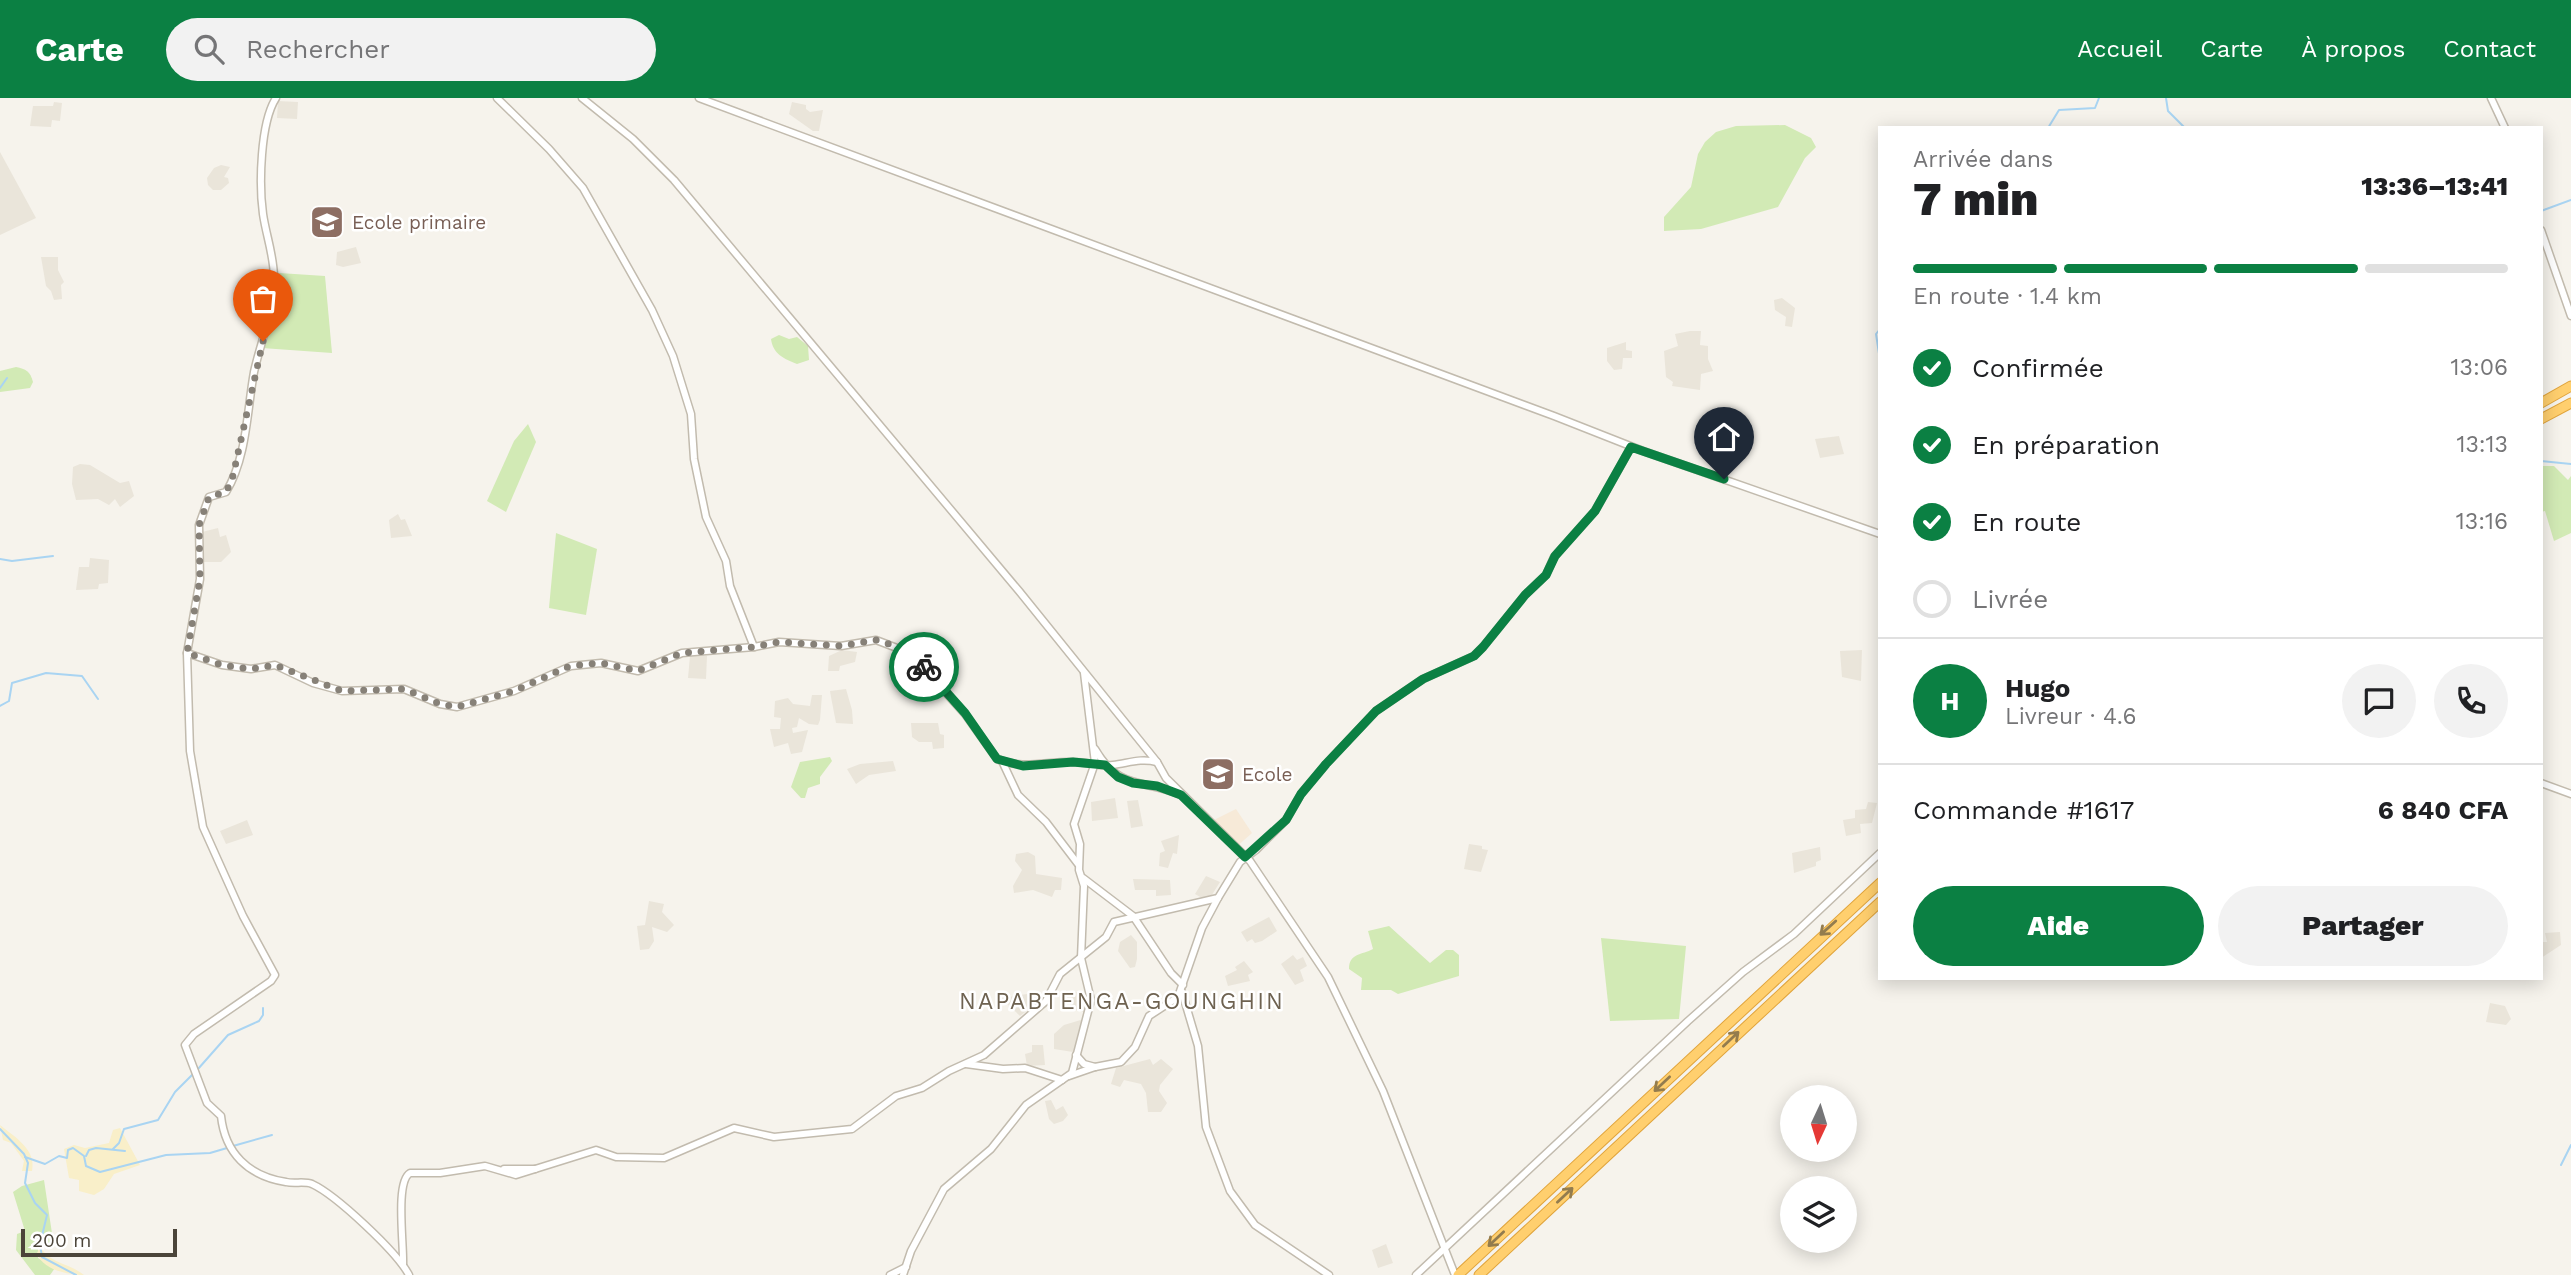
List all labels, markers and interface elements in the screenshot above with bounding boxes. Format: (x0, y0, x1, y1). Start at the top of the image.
search box (166, 18, 656, 81)
text: Carte (35, 30, 124, 69)
icon: search (190, 30, 228, 68)
text: Rechercher (246, 34, 390, 64)
text: Accueil (2077, 35, 2162, 63)
text: Carte (2200, 35, 2263, 63)
text: À propos (2301, 35, 2405, 63)
text: Contact (2443, 35, 2536, 63)
text: Arrivée dans (1913, 146, 2053, 173)
text: 13:36–13:41 (2361, 171, 2508, 201)
text: 7 min (1913, 172, 2038, 226)
school or university icon: Ecole primaire (308, 203, 346, 241)
place label: Ecole primaire (352, 211, 486, 234)
pin (233, 269, 293, 341)
icon: bag (244, 280, 282, 318)
text: En route · 1.4 km (1913, 283, 2102, 310)
icon: check (1913, 349, 1951, 387)
text: Confirmée (1972, 353, 2104, 383)
text: 13:06 (2451, 354, 2508, 381)
pin (1694, 407, 1754, 479)
icon: home (1705, 418, 1743, 456)
icon: check (1913, 426, 1951, 464)
text: En préparation (1972, 430, 2160, 460)
text: 13:13 (2456, 431, 2508, 458)
icon: check (1913, 503, 1951, 541)
text: En route (1972, 507, 2081, 537)
text: 13:16 (2456, 508, 2508, 535)
text: Livrée (1972, 584, 2048, 614)
courier (889, 632, 959, 702)
icon: bike (905, 648, 943, 686)
button: chat (2342, 664, 2416, 738)
button: phone (2434, 664, 2508, 738)
text: Hugo (2005, 673, 2070, 703)
text: H (1940, 686, 1960, 716)
text: Livreur · 4.6 (2005, 703, 2137, 730)
school or university icon: Ecole (1199, 755, 1237, 793)
place label: Ecole (1242, 763, 1293, 786)
text: Commande #1617 (1913, 795, 2134, 825)
text: 6 840 CFA (2378, 795, 2508, 825)
button: Aide (1913, 886, 2204, 966)
button: Partager (2218, 886, 2508, 966)
one-way arrow (1819, 920, 1837, 936)
district label: NAPABTENGA-GOUNGHIN (959, 988, 1285, 1015)
one-way arrow (1722, 1031, 1739, 1048)
one-way arrow (1653, 1076, 1671, 1092)
north arrow (1780, 1085, 1857, 1162)
map controls (1780, 1085, 1857, 1253)
button: layers (1780, 1176, 1857, 1253)
one-way arrow (1556, 1186, 1573, 1203)
scale bar (21, 1226, 177, 1258)
text: 200 m (32, 1229, 91, 1252)
one-way arrow (1488, 1231, 1505, 1248)

